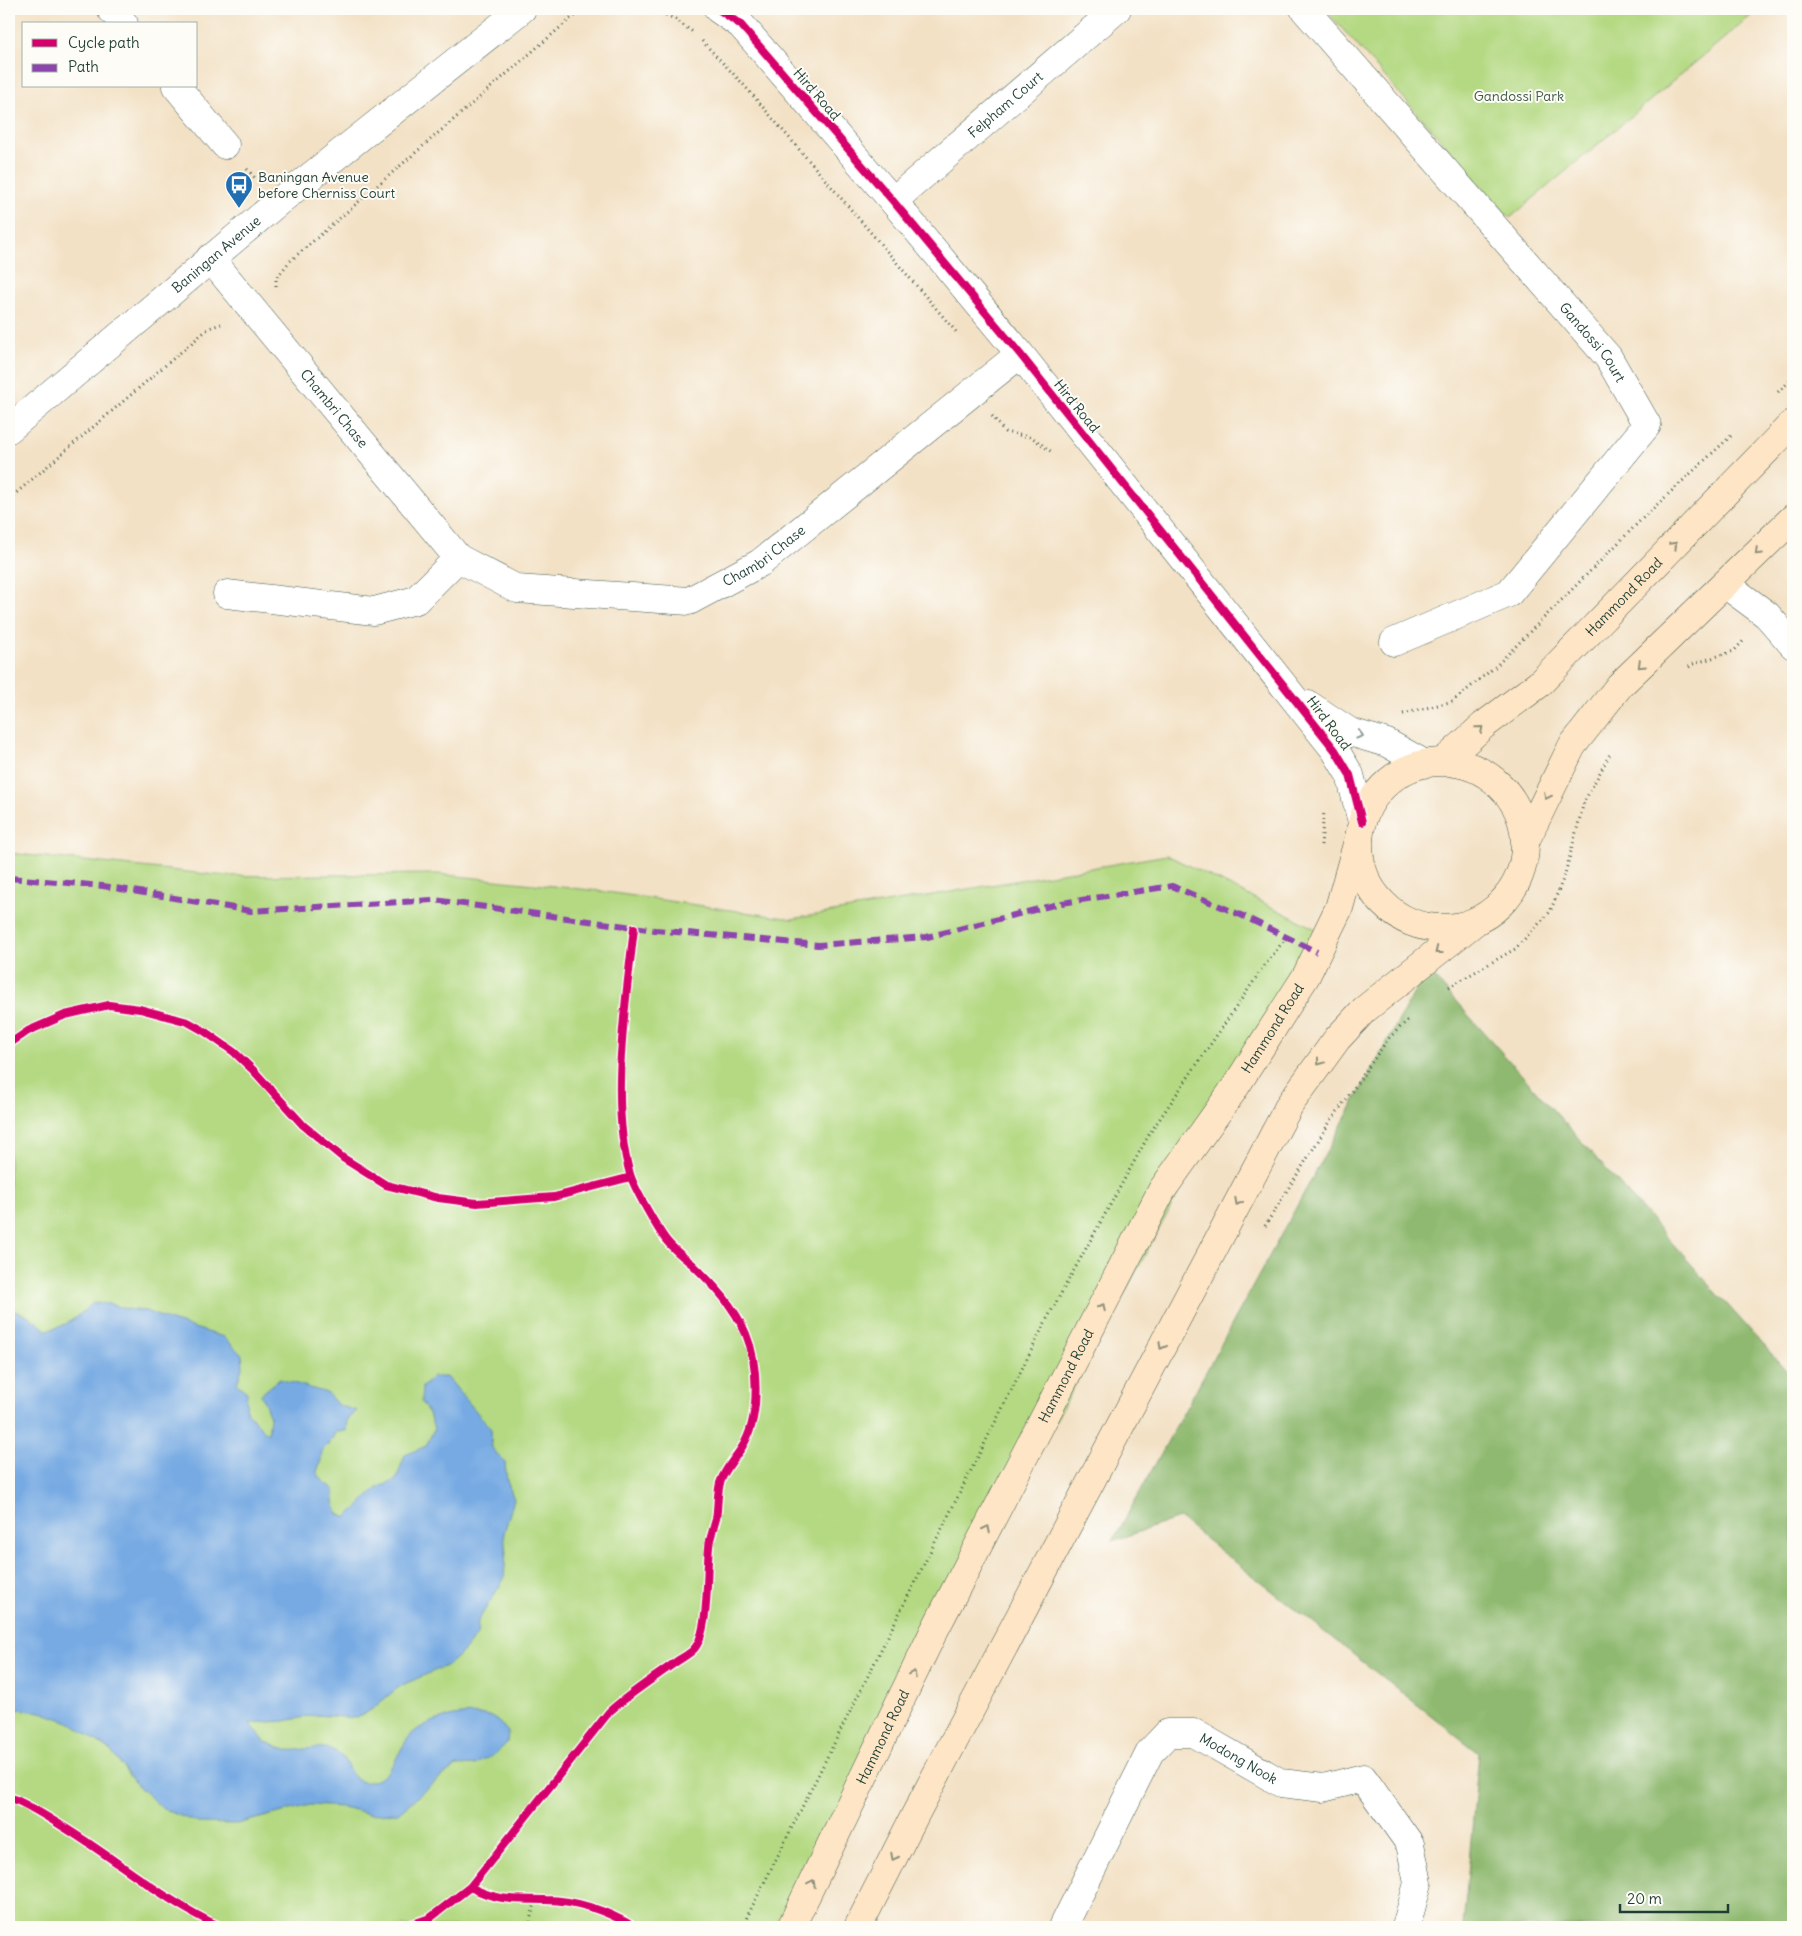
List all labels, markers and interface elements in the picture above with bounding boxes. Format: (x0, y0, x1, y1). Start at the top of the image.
legend (22, 22, 198, 88)
text: Cycle path (68, 33, 140, 52)
text: Path (68, 57, 99, 76)
street label: Hird Road (789, 64, 845, 124)
street label: Felpham Court (964, 67, 1047, 142)
park label: Gandossi Park (1474, 87, 1564, 105)
place label: Baningan Avenue before Cherniss Court (258, 168, 395, 202)
bus stop icon: Baningan Avenue before Cherniss Court (224, 170, 254, 209)
street label: Baningan Avenue (168, 212, 264, 297)
street label: Gandossi Court (1555, 299, 1630, 386)
street label: Chambri Chase (296, 365, 372, 451)
street label: Hird Road (1050, 376, 1104, 436)
street label: Chambri Chase (719, 521, 809, 590)
one-way arrow (1668, 542, 1677, 551)
one-way arrow (1755, 546, 1764, 555)
street label: Hammond Road (1581, 554, 1666, 640)
one-way arrow (1638, 659, 1647, 668)
street label: Hird Road (1303, 692, 1355, 754)
one-way arrow (1475, 726, 1484, 735)
one-way arrow (1355, 730, 1364, 740)
one-way arrow (1543, 791, 1553, 800)
one-way arrow (1435, 946, 1444, 954)
street label: Hammond Road (1237, 980, 1308, 1077)
one-way arrow (1317, 1056, 1326, 1066)
one-way arrow (1234, 1197, 1244, 1206)
one-way arrow (1096, 1303, 1106, 1312)
street label: Hammond Road (1034, 1326, 1098, 1426)
one-way arrow (1158, 1340, 1168, 1349)
one-way arrow (981, 1525, 991, 1534)
one-way arrow (907, 1670, 918, 1679)
street label: Hammond Road (852, 1687, 913, 1787)
street label: Modong Nook (1196, 1729, 1281, 1788)
one-way arrow (890, 1851, 900, 1860)
one-way arrow (806, 1879, 817, 1888)
scale bar (1620, 1881, 1727, 1913)
text: 20 m (1627, 1889, 1662, 1908)

